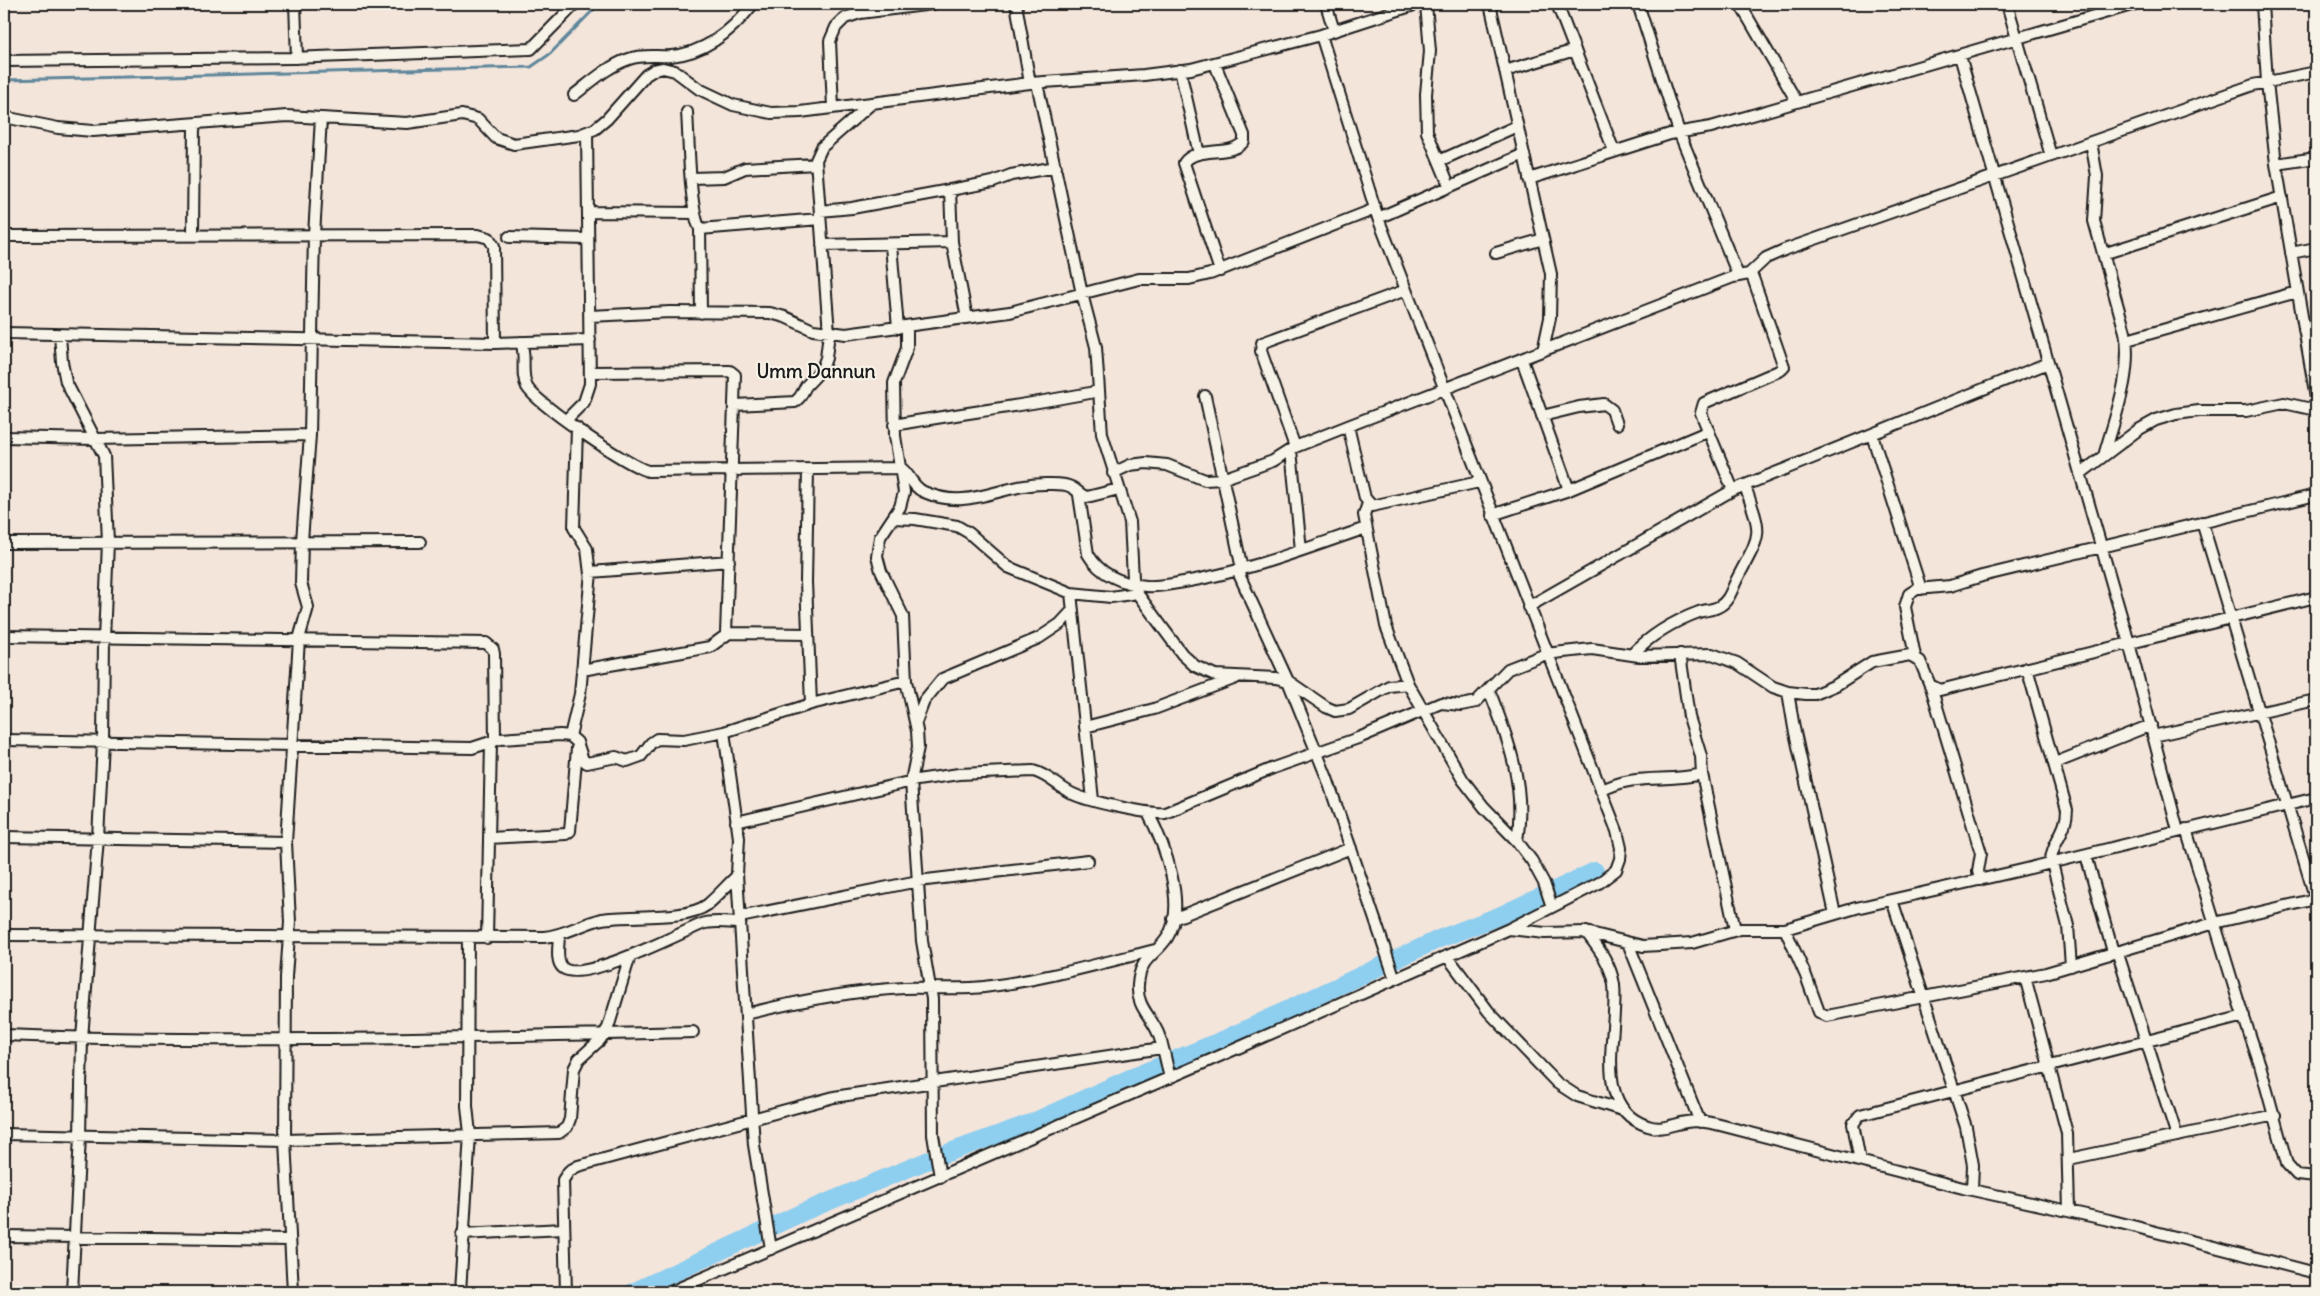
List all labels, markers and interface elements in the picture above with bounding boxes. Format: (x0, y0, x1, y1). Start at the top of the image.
district label: Umm Dannun (757, 359, 875, 383)

